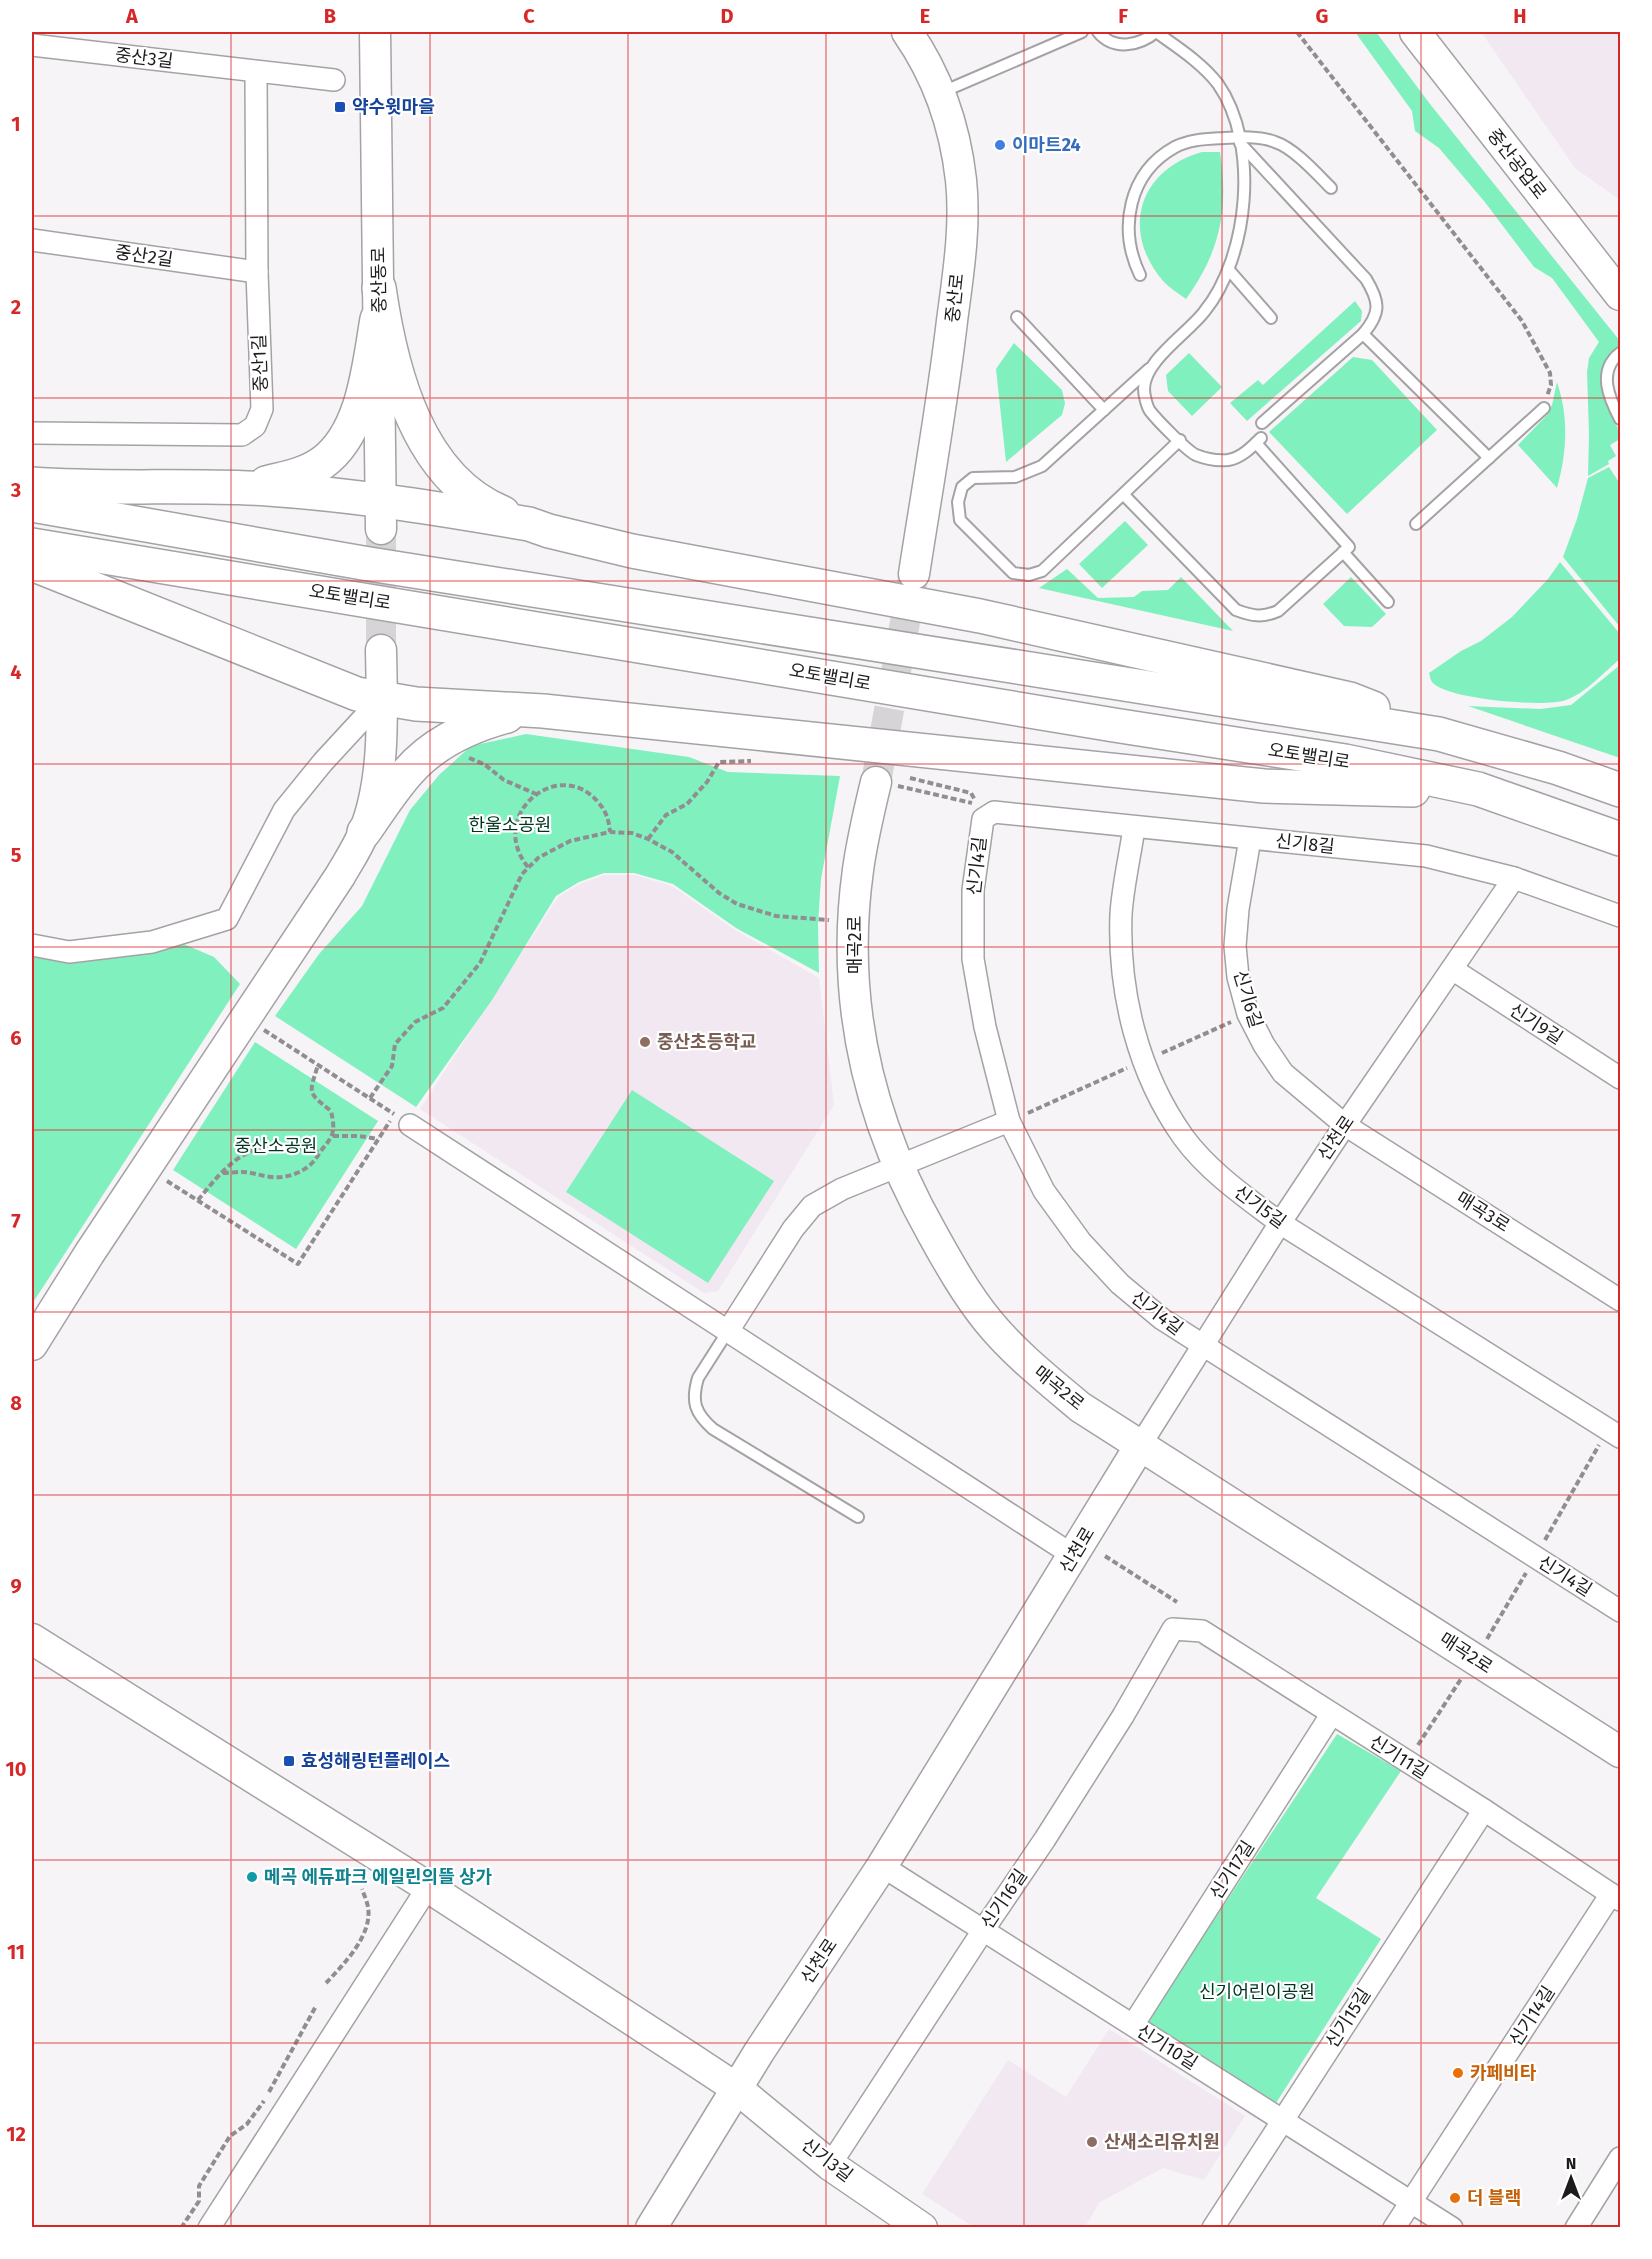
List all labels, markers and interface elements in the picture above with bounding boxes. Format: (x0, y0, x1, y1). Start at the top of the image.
text: A (125, 4, 139, 28)
text: B (324, 4, 336, 28)
text: C (523, 4, 535, 28)
text: D (720, 4, 734, 28)
text: E (920, 4, 930, 28)
text: F (1118, 4, 1128, 28)
text: G (1316, 4, 1328, 28)
text: H (1513, 4, 1527, 28)
street label: 중산3길 (114, 44, 174, 72)
place label: 약수윗마을 (352, 96, 435, 118)
marker: 약수윗마을 (333, 100, 347, 114)
text: 1 (11, 112, 21, 136)
street label: 중산공업로 (1483, 125, 1551, 203)
place label: 이마트24 (1012, 134, 1081, 156)
marker: 이마트24 (993, 138, 1007, 152)
street label: 중산2길 (113, 241, 175, 271)
street label: 중산동로 (367, 247, 391, 313)
street label: 중산로 (941, 272, 969, 324)
text: 2 (11, 295, 21, 319)
street label: 중산1길 (248, 334, 272, 392)
text: 3 (10, 478, 21, 502)
street label: 오토밸리로 (307, 580, 393, 614)
street label: 오토밸리로 (787, 659, 873, 695)
text: 4 (10, 660, 22, 684)
street label: 오토밸리로 (1266, 739, 1352, 773)
park label: 한울소공원 (469, 814, 551, 836)
street label: 신기8길 (1274, 830, 1336, 858)
street label: 신기4길 (963, 835, 991, 897)
text: 5 (11, 843, 22, 867)
street label: 매곡2로 (844, 916, 866, 974)
street label: 신기6길 (1229, 967, 1267, 1031)
street label: 신기9길 (1505, 999, 1567, 1049)
text: 6 (10, 1026, 22, 1050)
place label: 중산초등학교 (657, 1031, 756, 1053)
marker: 중산초등학교 (638, 1035, 652, 1049)
street label: 신천로 (1313, 1111, 1359, 1165)
park label: 중산소공원 (235, 1135, 317, 1157)
street label: 신기5길 (1230, 1181, 1290, 1233)
street label: 매곡3로 (1452, 1187, 1514, 1237)
text: 7 (11, 1209, 21, 1233)
street label: 신기4길 (1127, 1286, 1187, 1340)
street label: 매곡2로 (1029, 1361, 1089, 1415)
text: 8 (10, 1391, 22, 1415)
street label: 신천로 (1055, 1523, 1099, 1577)
street label: 신기4길 (1534, 1551, 1596, 1601)
text: 9 (10, 1574, 22, 1598)
street label: 매곡2로 (1435, 1628, 1497, 1678)
street label: 신기11길 (1366, 1730, 1432, 1784)
place label: 효성해링턴플레이스 (301, 1750, 450, 1772)
marker: 효성해링턴플레이스 (282, 1754, 296, 1768)
text: 10 (6, 1757, 26, 1781)
street label: 신기17길 (1205, 1837, 1259, 1903)
street label: 신기16길 (976, 1865, 1032, 1933)
place label: 메곡 에듀파크 에일린의뜰 상가 (264, 1866, 493, 1888)
marker: 메곡 에듀파크 에일린의뜰 상가 (245, 1870, 259, 1884)
street label: 신천로 (796, 1934, 842, 1988)
text: 11 (7, 1940, 25, 1964)
park label: 신기어린이공원 (1199, 1981, 1315, 2003)
street label: 신기14길 (1505, 1982, 1559, 2050)
street label: 신기15길 (1321, 1984, 1375, 2052)
street label: 신기10길 (1133, 2020, 1201, 2074)
place label: 카페비타 (1470, 2062, 1537, 2084)
marker: 카페비타 (1451, 2066, 1465, 2080)
text: 12 (6, 2122, 26, 2146)
place label: 산새소리유치원 (1104, 2131, 1220, 2153)
street label: 신기3길 (797, 2134, 857, 2186)
marker: 산새소리유치원 (1085, 2135, 1099, 2149)
north arrow (1541, 2148, 1601, 2208)
text: N (1566, 2154, 1576, 2173)
place label: 더 블랙 (1467, 2187, 1521, 2209)
marker: 더 블랙 (1448, 2191, 1462, 2205)

